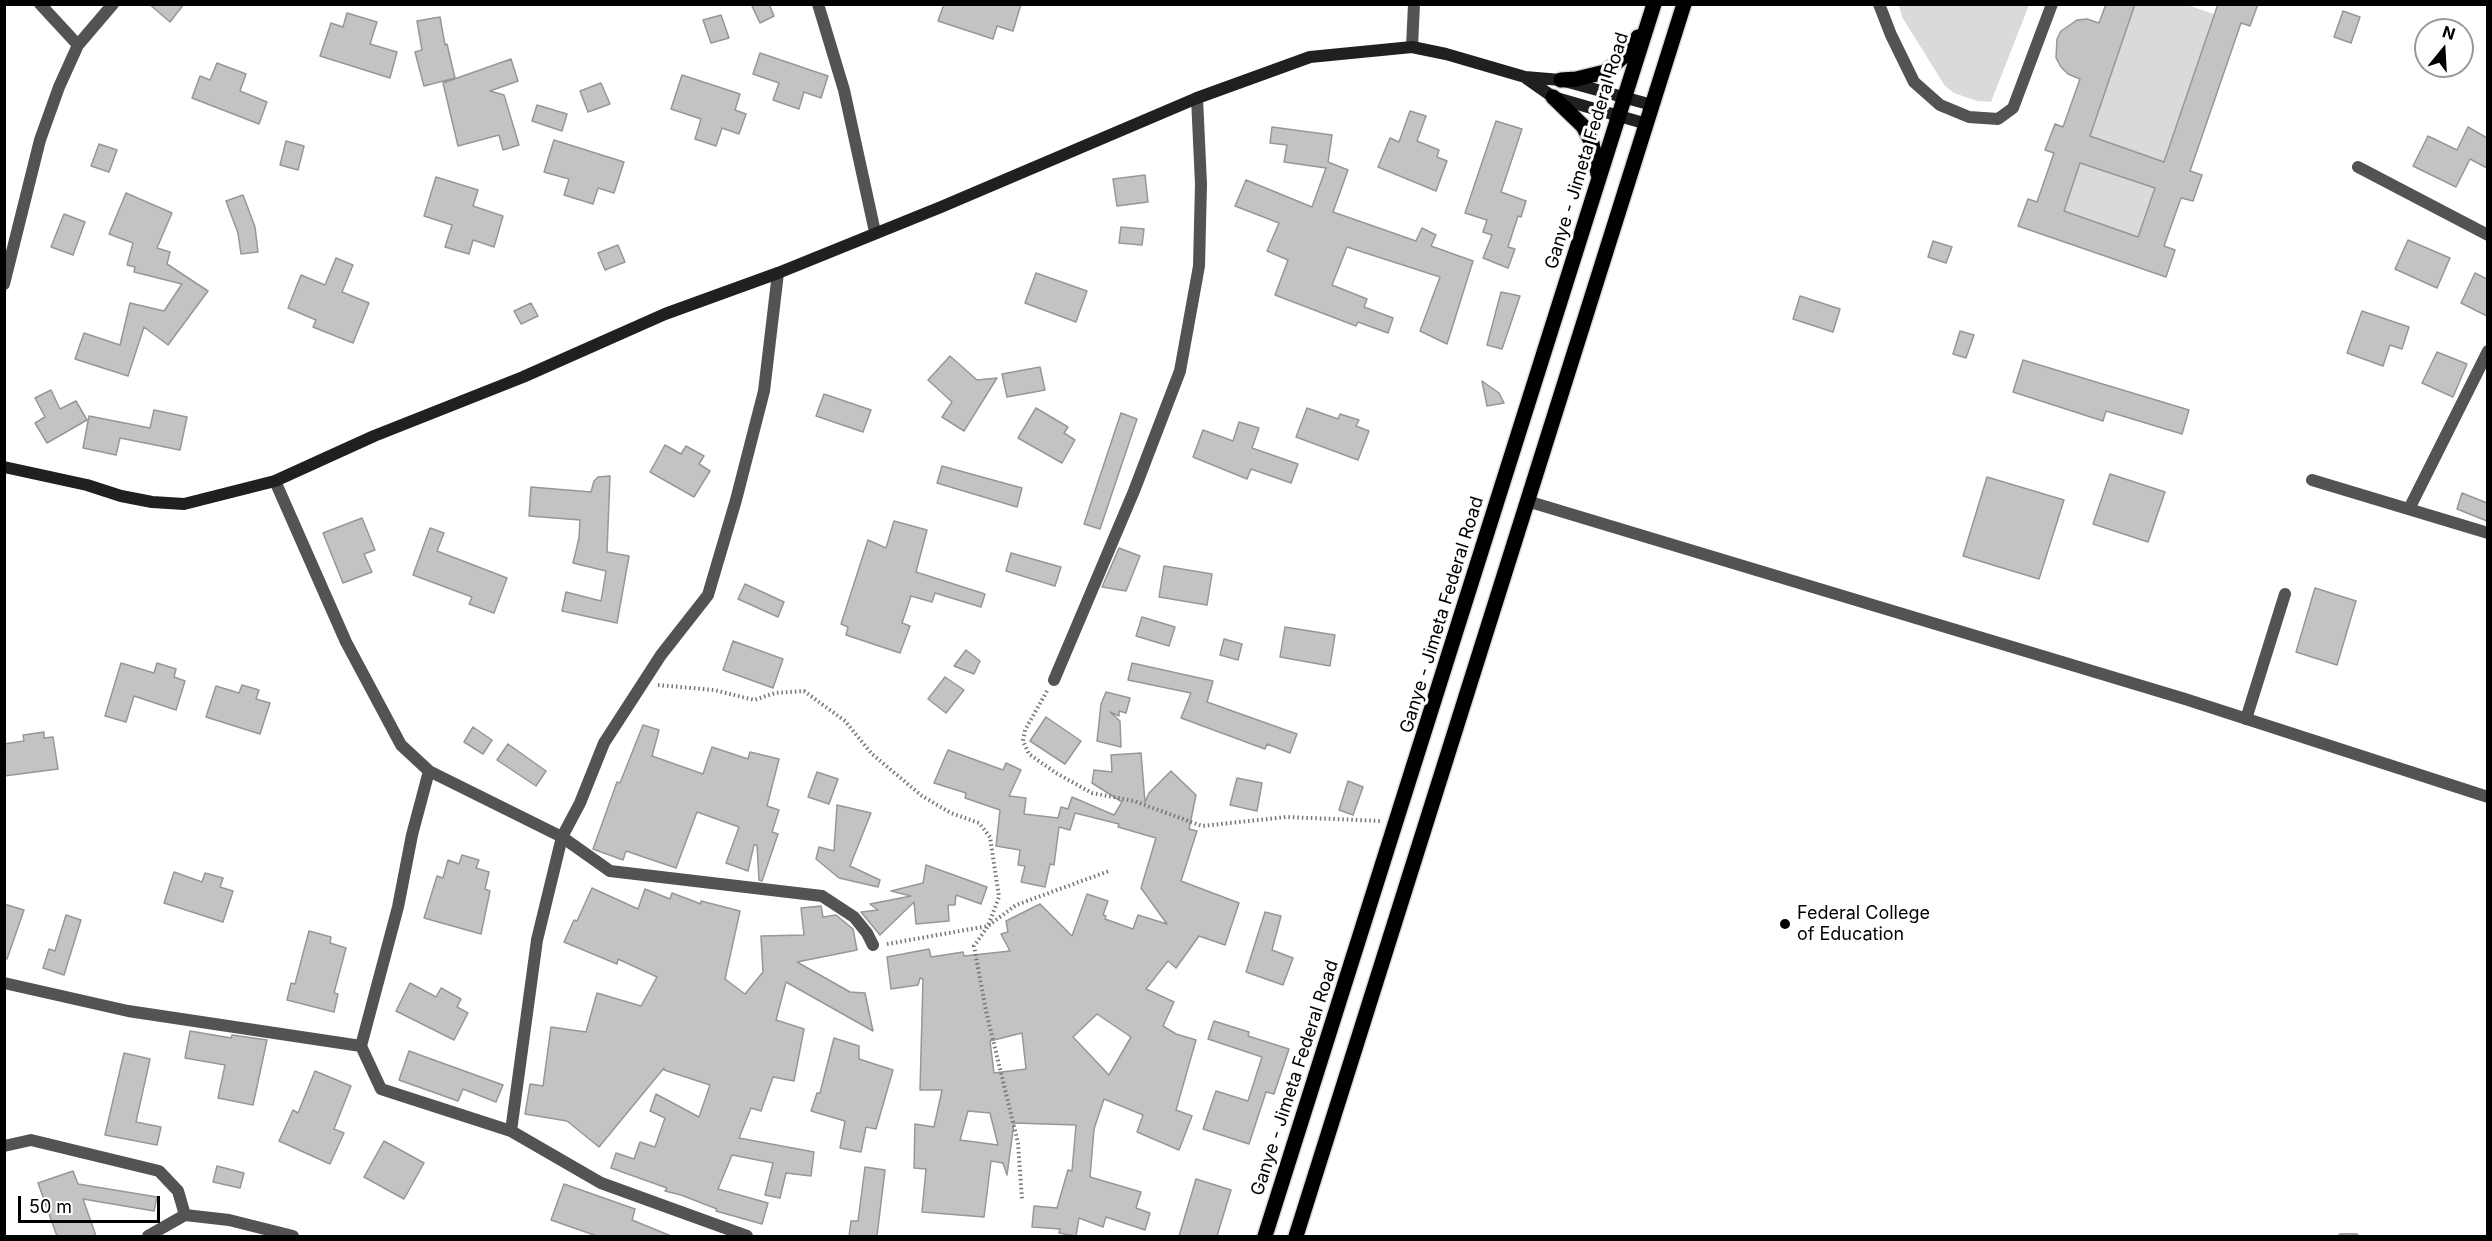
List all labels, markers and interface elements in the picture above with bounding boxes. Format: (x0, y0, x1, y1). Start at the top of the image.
north arrow (2414, 18, 2474, 78)
text: N (2440, 21, 2458, 44)
street label: Ganye - Jimeta Federal Road (1541, 30, 1633, 272)
street label: Ganye - Jimeta Federal Road (1396, 494, 1488, 736)
place label: Federal College of Education (1797, 903, 1930, 946)
marker: Federal College of Education (1778, 917, 1792, 931)
street label: Ganye - Jimeta Federal Road (1247, 958, 1343, 1198)
scale bar (21, 1184, 164, 1222)
text: 50 m (29, 1196, 72, 1217)

